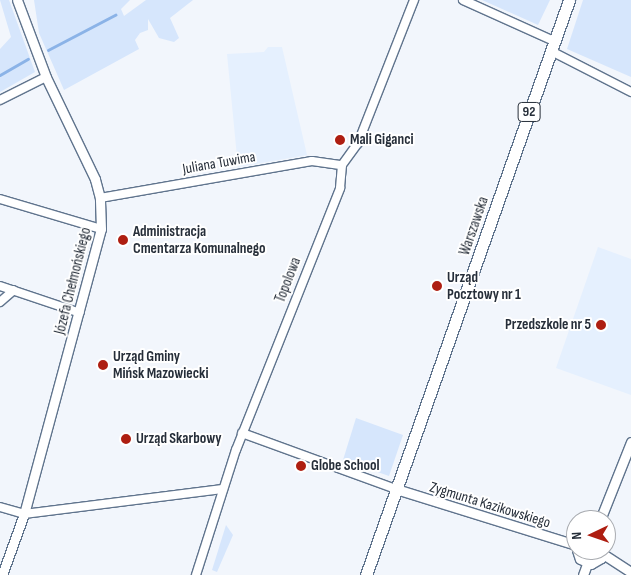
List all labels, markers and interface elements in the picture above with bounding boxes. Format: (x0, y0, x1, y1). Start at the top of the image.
road number: 92 (516, 100, 542, 124)
place label: Mali Giganci (350, 131, 414, 149)
marker: Mali Giganci (334, 134, 346, 146)
street label: Juliana Tuwima (181, 148, 257, 178)
street label: Warszawska (456, 194, 492, 258)
place label: Administracja Cmentarza Komunalnego (133, 222, 266, 257)
street label: Józefa Chełmońskiego (51, 226, 95, 336)
marker: Administracja Cmentarza Komunalnego (117, 234, 129, 246)
street label: Topolowa (271, 255, 305, 305)
place label: Urząd Pocztowy nr 1 (447, 268, 521, 303)
marker: Urząd Pocztowy nr 1 (431, 280, 443, 292)
place label: Przedszkole nr 5 (505, 316, 591, 334)
marker: Przedszkole nr 5 (595, 319, 607, 331)
place label: Urząd Gminy Mińsk Mazowiecki (113, 347, 208, 382)
marker: Urząd Gminy Mińsk Mazowiecki (97, 359, 109, 371)
place label: Urząd Skarbowy (136, 430, 221, 448)
marker: Urząd Skarbowy (120, 433, 132, 445)
place label: Globe School (311, 457, 380, 475)
marker: Globe School (295, 460, 307, 472)
street label: Zygmunta Kazikowskiego (427, 478, 553, 532)
north arrow (566, 510, 616, 560)
text: N (568, 532, 585, 540)

